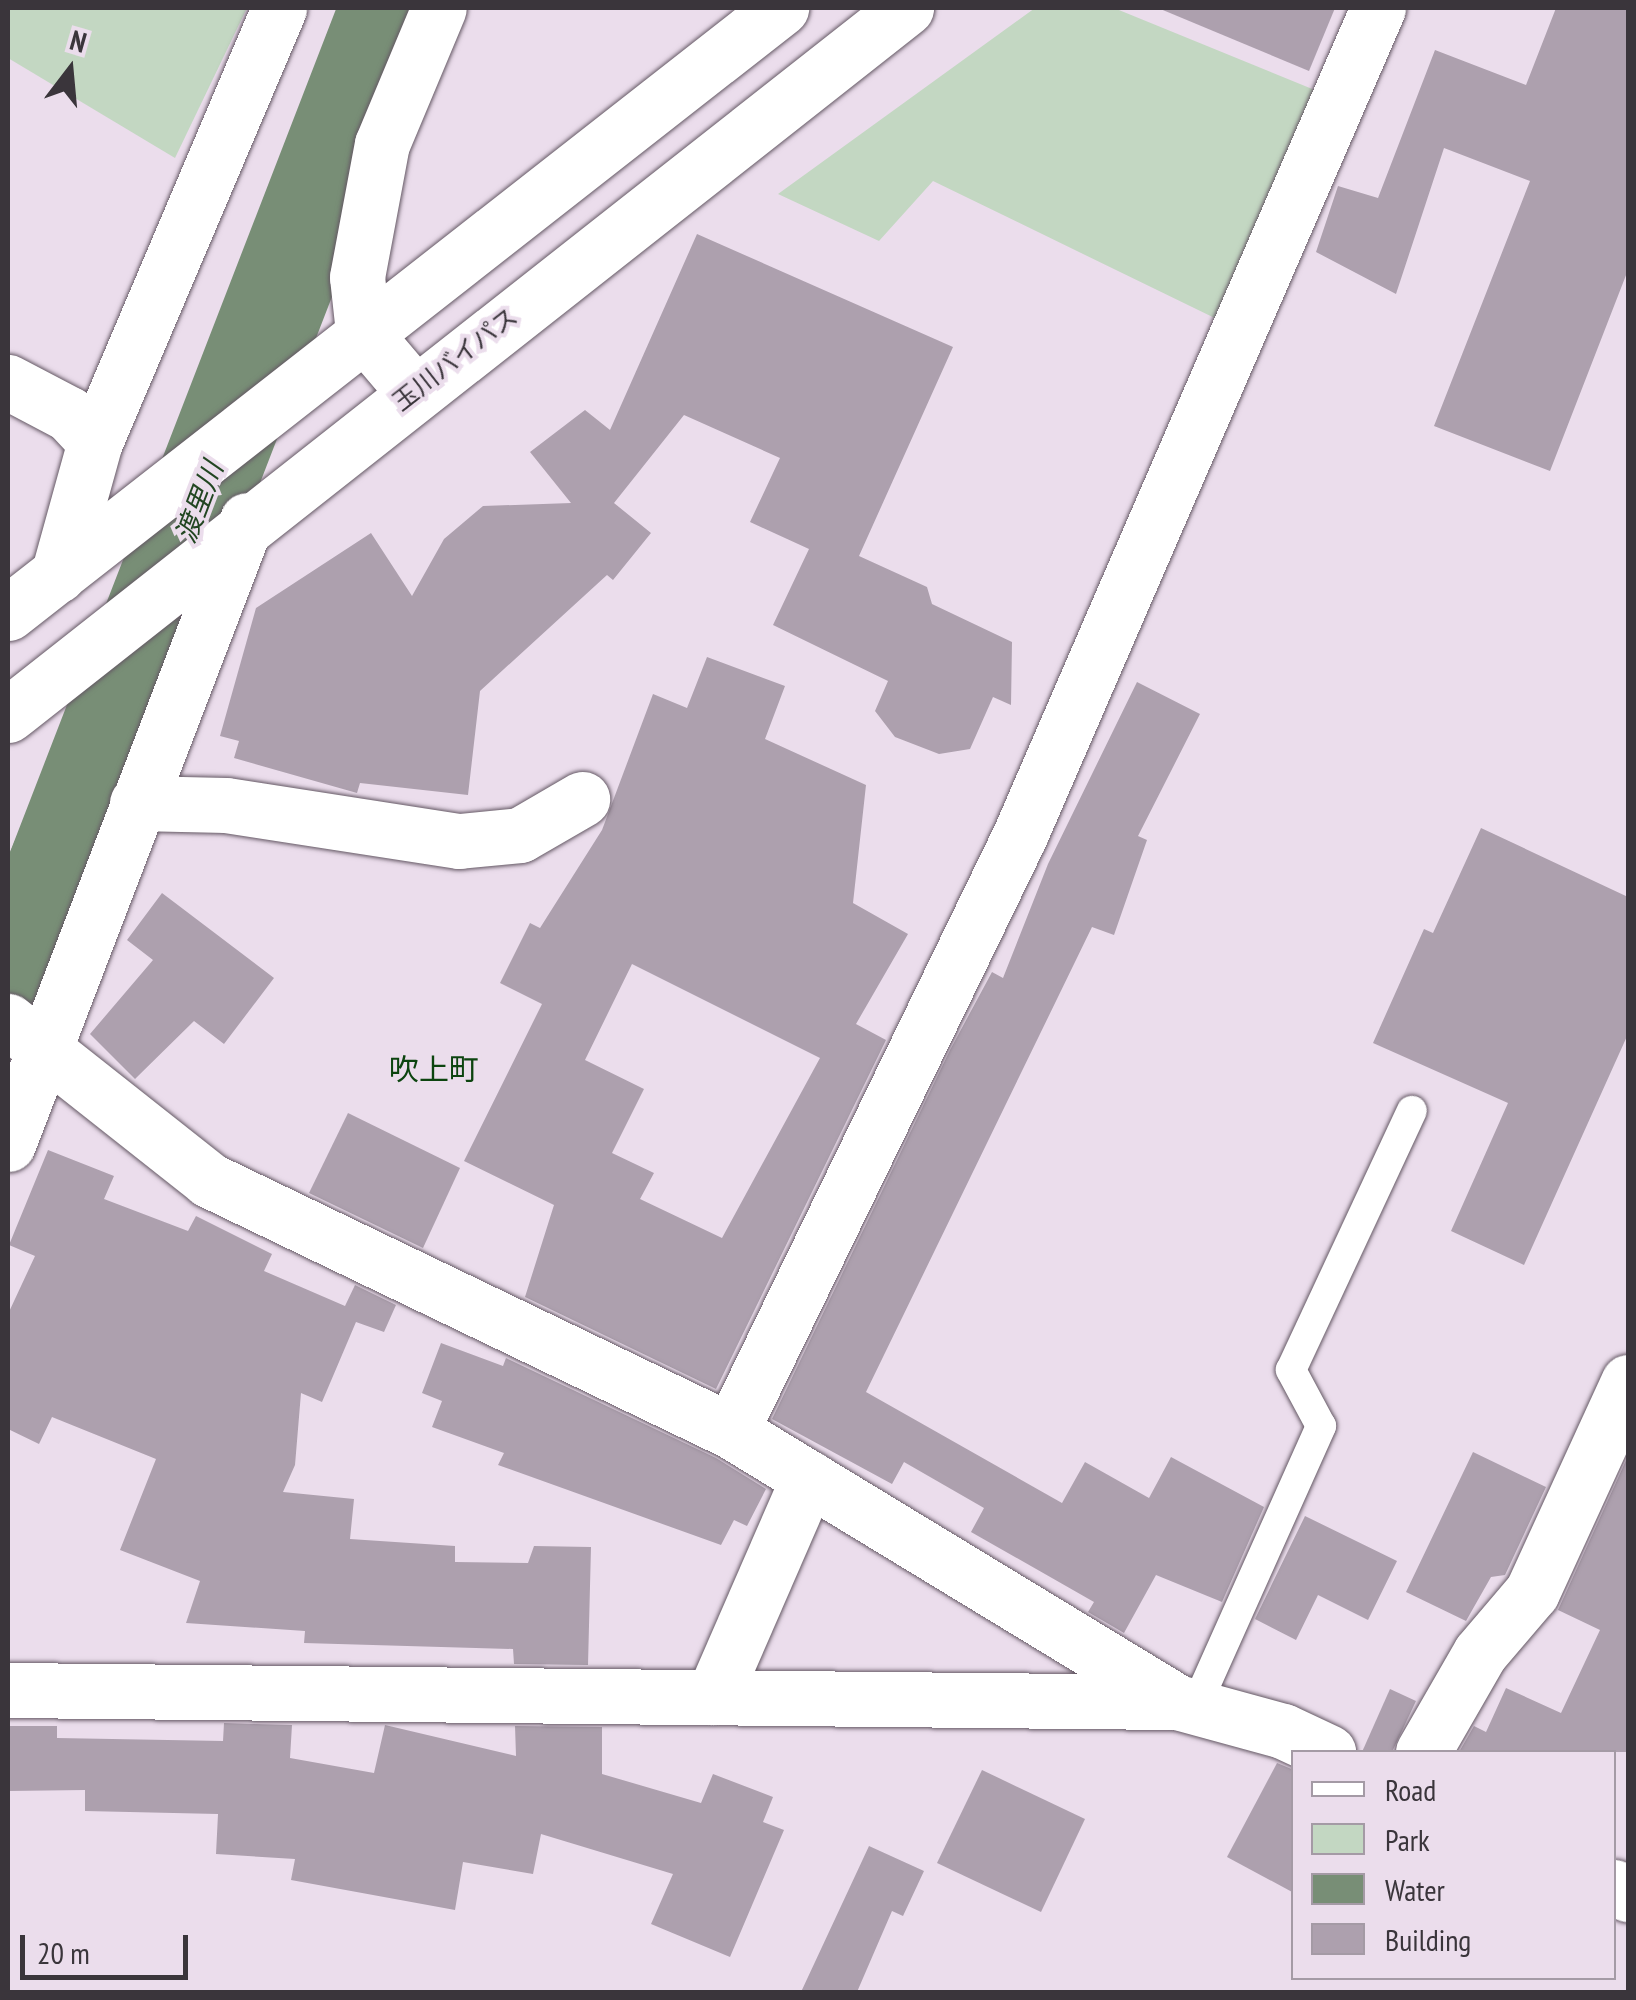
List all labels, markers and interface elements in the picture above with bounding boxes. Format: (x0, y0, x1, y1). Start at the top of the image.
north arrow (20, 20, 120, 120)
text: N (66, 21, 91, 61)
street label: 玉川バイパス (387, 301, 523, 417)
water label: 渡里川 (168, 457, 230, 547)
district label: 吹上町 (389, 1051, 479, 1087)
legend (1291, 1750, 1616, 1980)
text: Road (1385, 1770, 1436, 1809)
text: Park (1385, 1820, 1430, 1859)
text: Water (1385, 1870, 1445, 1909)
scale bar (25, 1915, 192, 1977)
text: Building (1385, 1920, 1471, 1959)
text: 20 m (37, 1933, 90, 1972)

